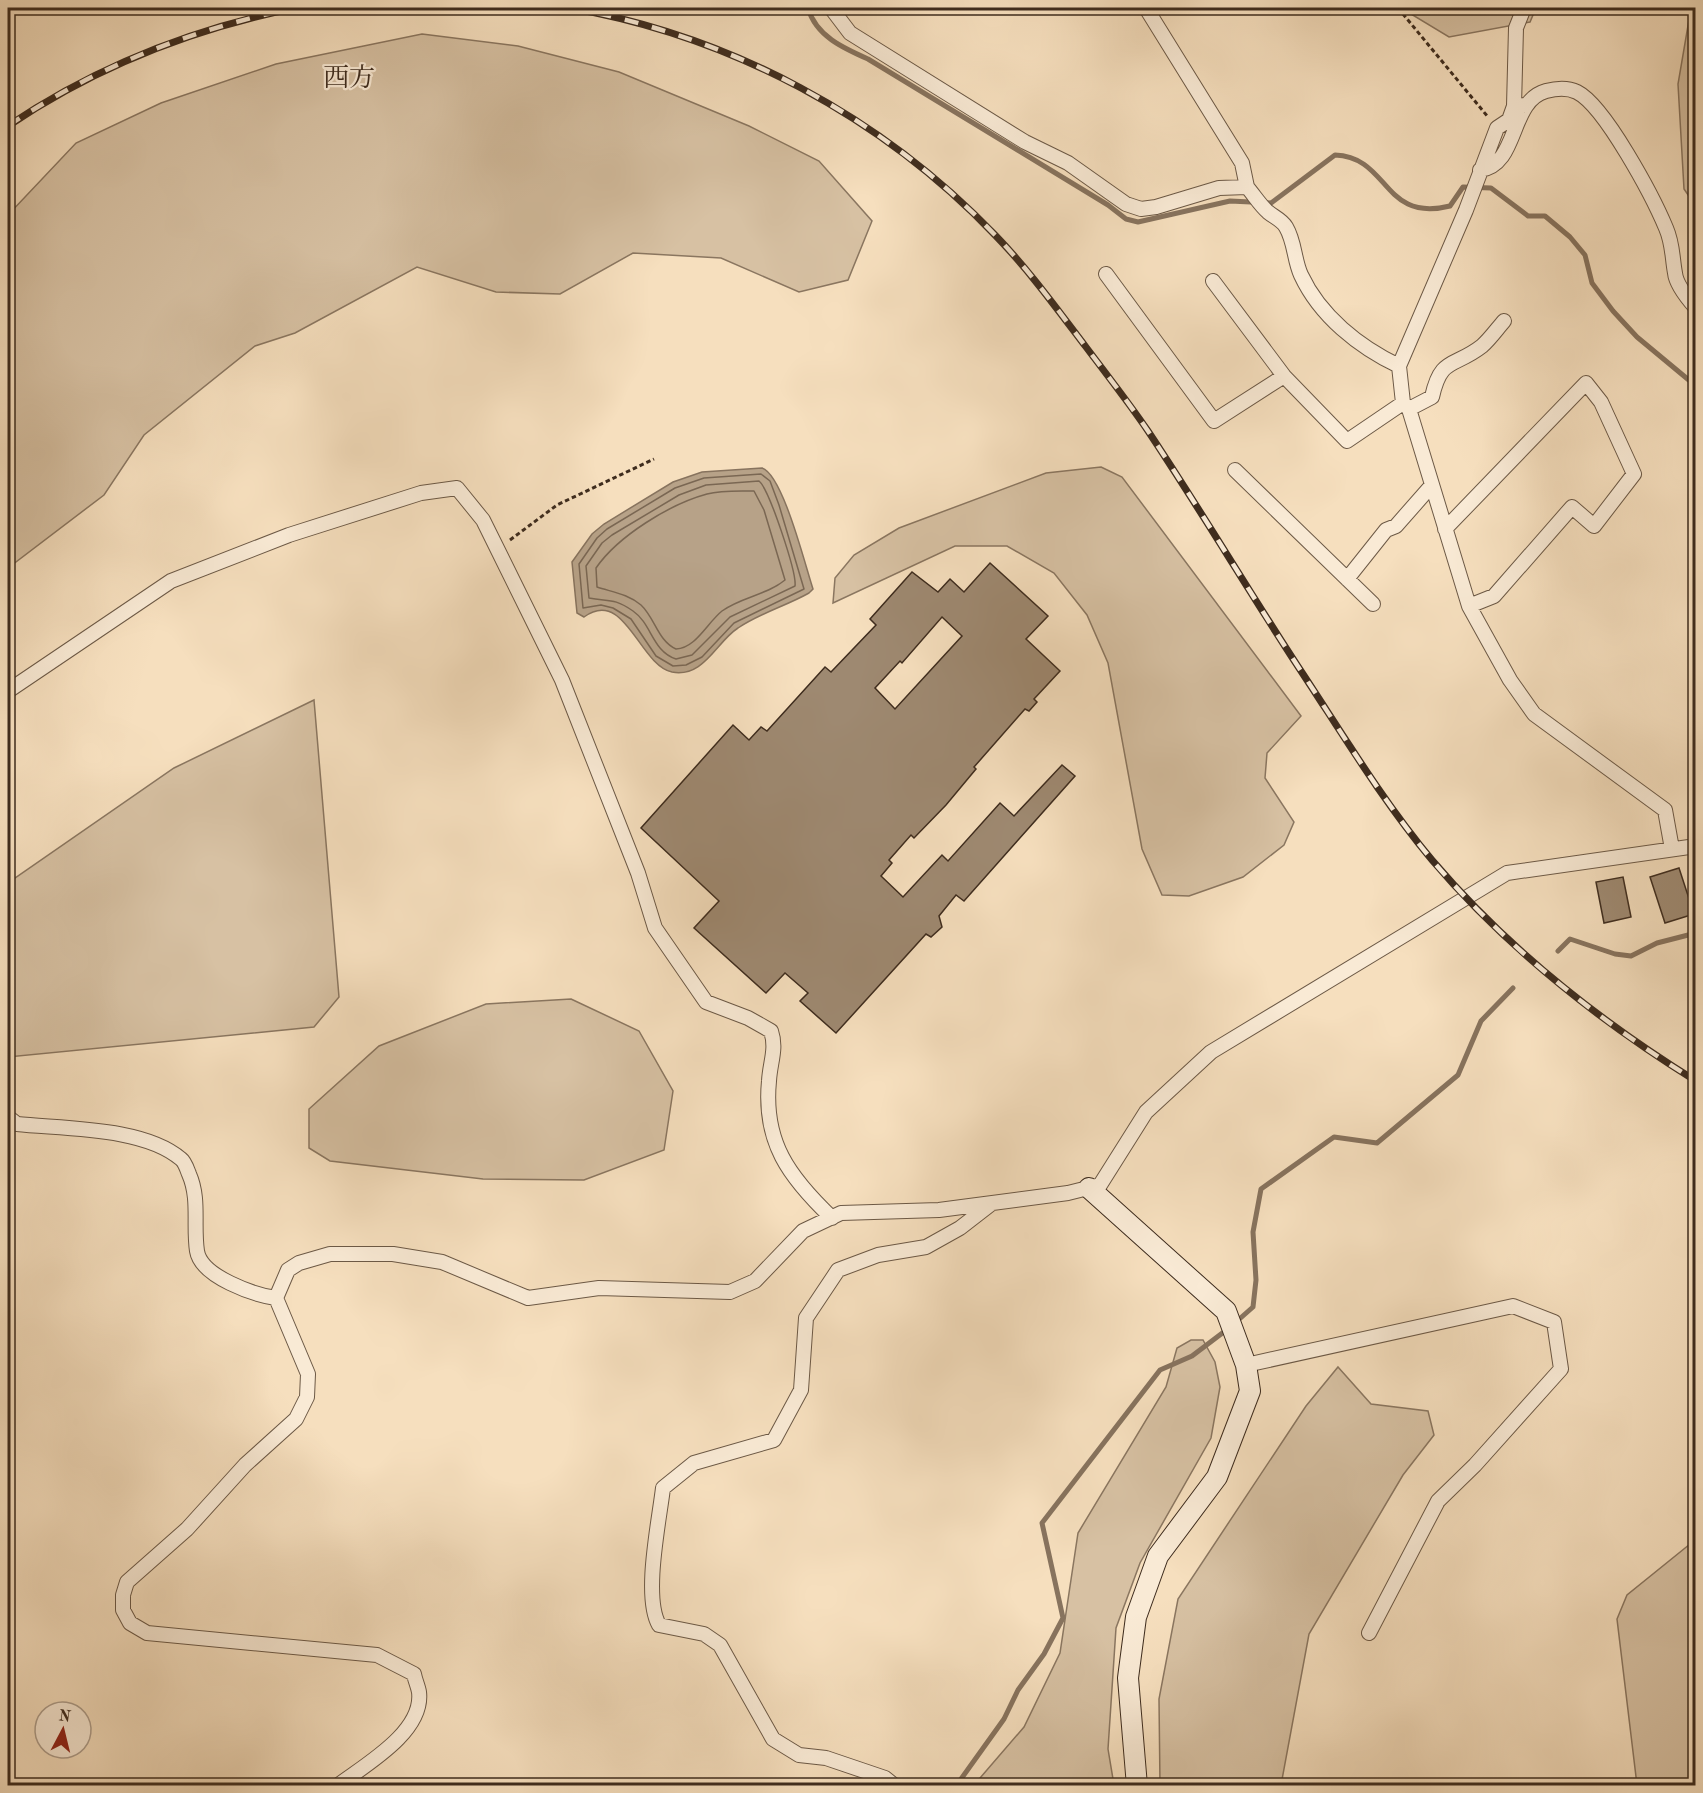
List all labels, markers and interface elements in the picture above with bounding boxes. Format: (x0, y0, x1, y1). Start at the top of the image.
district label: 西方 (323, 64, 375, 92)
north arrow (33, 1700, 93, 1760)
text: N (58, 1708, 72, 1726)

